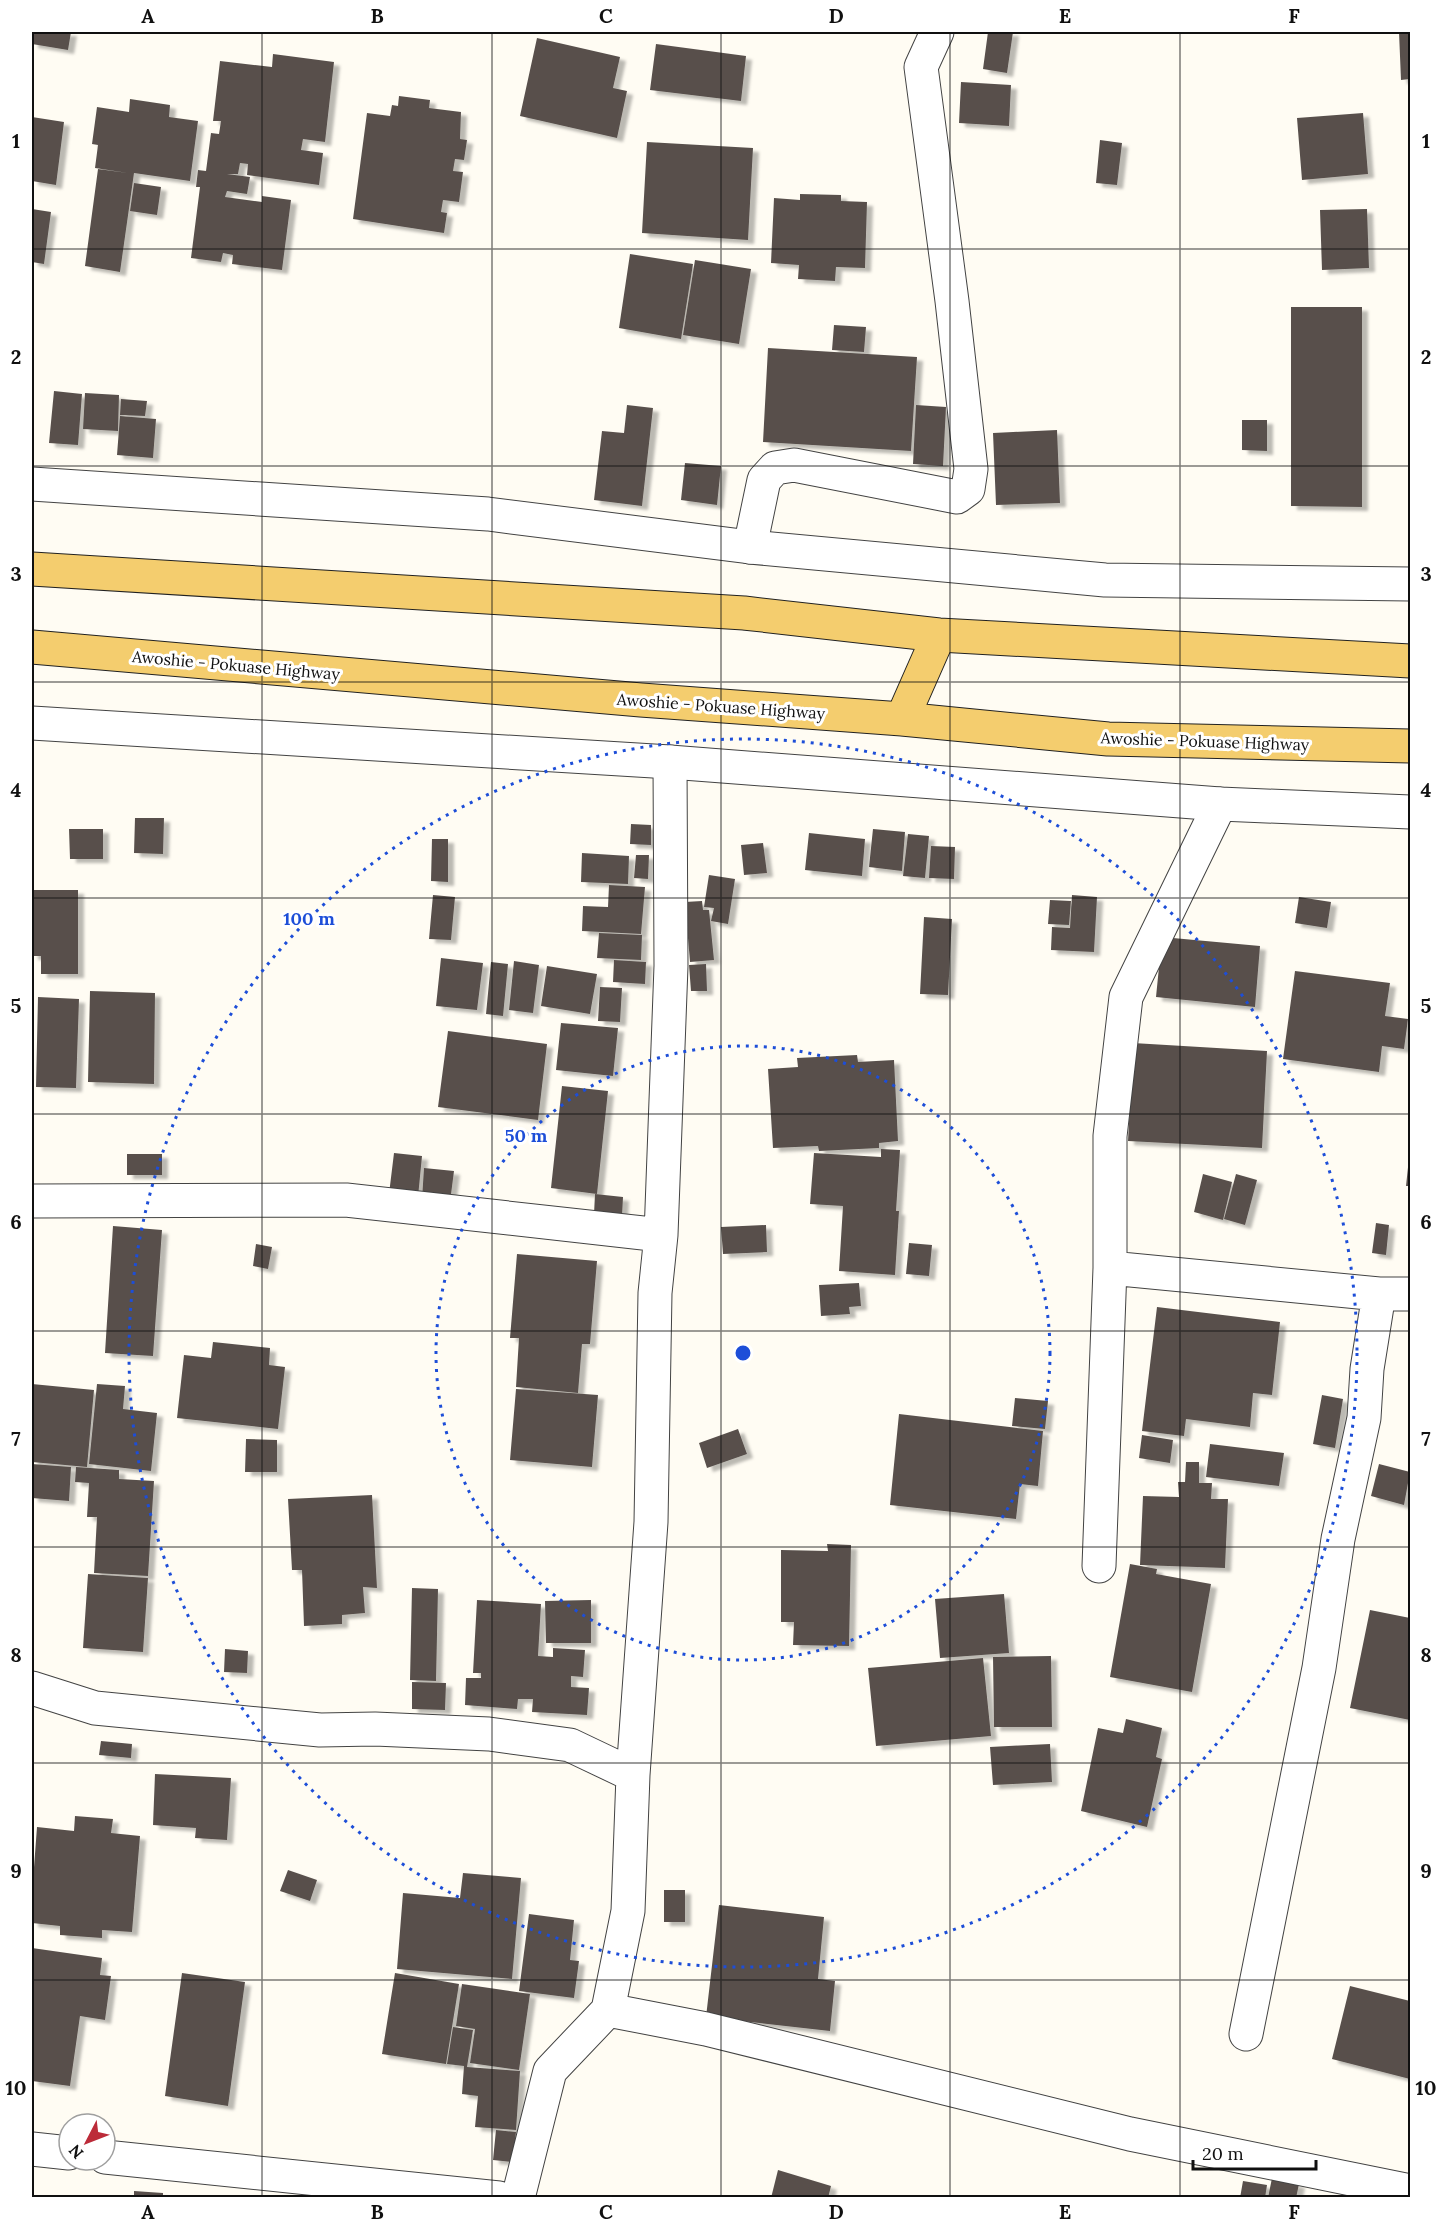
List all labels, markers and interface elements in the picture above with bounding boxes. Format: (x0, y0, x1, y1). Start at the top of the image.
text: A (141, 3, 155, 28)
text: B (370, 3, 384, 28)
text: C (599, 3, 613, 28)
text: D (828, 3, 844, 28)
text: E (1059, 3, 1071, 28)
text: F (1288, 3, 1300, 28)
text: 1 (12, 128, 20, 153)
text: 1 (1422, 128, 1430, 153)
text: 2 (11, 344, 21, 369)
text: 2 (1421, 344, 1431, 369)
text: 3 (10, 561, 22, 586)
text: 3 (1420, 561, 1432, 586)
street label: Awoshie - Pokuase Highway (130, 646, 341, 684)
street label: Awoshie - Pokuase Highway (615, 689, 826, 723)
street label: Awoshie - Pokuase Highway (1099, 727, 1310, 755)
text: 4 (11, 777, 22, 802)
text: 4 (1421, 777, 1432, 802)
text: 100 m (283, 907, 335, 930)
text: 5 (11, 993, 22, 1018)
text: 5 (1421, 993, 1432, 1018)
text: 50 m (505, 1124, 548, 1147)
text: 6 (10, 1209, 22, 1234)
text: 6 (1420, 1209, 1432, 1234)
centre of rings (733, 1343, 753, 1363)
text: 7 (11, 1426, 21, 1451)
text: 7 (1421, 1426, 1431, 1451)
text: 8 (10, 1642, 22, 1667)
text: 8 (1420, 1642, 1432, 1667)
text: 9 (10, 1858, 22, 1883)
text: 9 (1420, 1858, 1432, 1883)
text: 10 (6, 2075, 26, 2100)
text: 10 (1416, 2075, 1436, 2100)
north arrow (57, 2112, 117, 2172)
scale bar (1193, 2133, 1316, 2171)
text: N (64, 2141, 87, 2163)
text: 20 m (1202, 2142, 1244, 2165)
text: A (141, 2199, 155, 2224)
text: B (370, 2199, 384, 2224)
text: C (599, 2199, 613, 2224)
text: D (828, 2199, 844, 2224)
text: E (1059, 2199, 1071, 2224)
text: F (1288, 2199, 1300, 2224)

